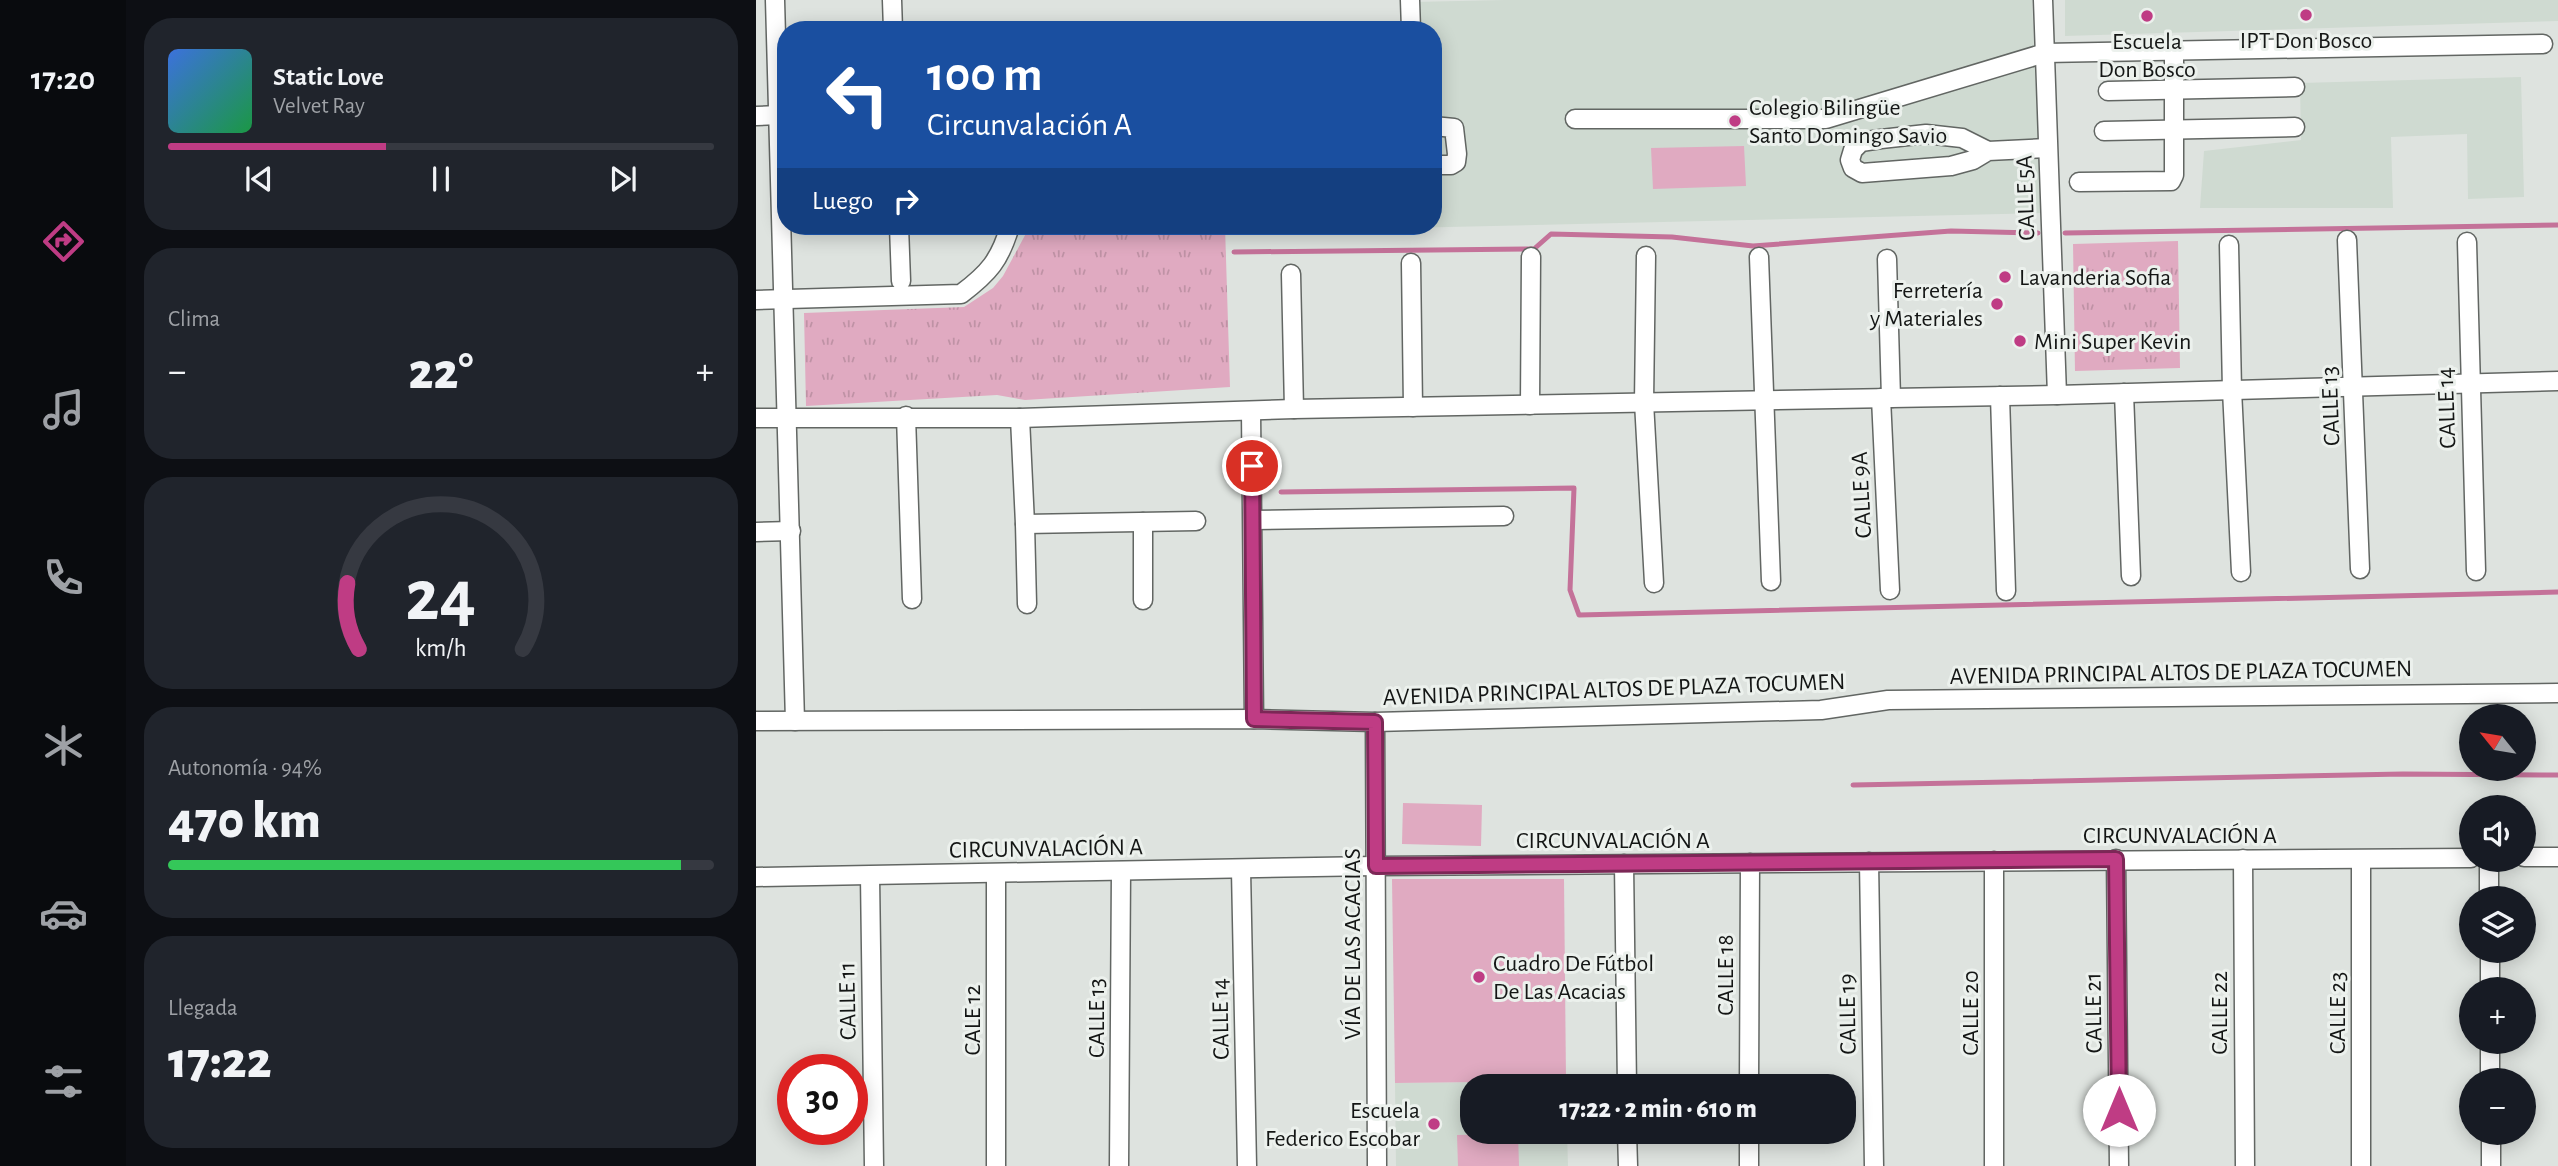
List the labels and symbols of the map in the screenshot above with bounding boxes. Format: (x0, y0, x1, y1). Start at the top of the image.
marker: IPT Don Bosco (2298, 7, 2314, 23)
marker: Escuela Don Bosco (2139, 8, 2155, 24)
place label: IPT Don Bosco (2240, 29, 2372, 53)
place label: Escuela Don Bosco (2098, 30, 2196, 82)
place label: Colegio Bilingüe Santo Domingo Savio (1749, 96, 1947, 148)
marker: Colegio Bilingüe Santo Domingo Savio (1727, 113, 1743, 129)
street label: CALLE 5A (2013, 155, 2039, 241)
place label: Lavanderia Sofia (2019, 266, 2171, 290)
marker: Lavanderia Sofia (1997, 269, 2013, 285)
place label: Ferretería y Materiales (1869, 279, 1983, 331)
marker: Ferretería y Materiales (1989, 296, 2005, 312)
place label: Mini Super Kevin (2034, 330, 2191, 354)
marker: Mini Super Kevin (2012, 333, 2028, 349)
street label: CALLE 13 (2318, 366, 2344, 446)
street label: CALLE 14 (2434, 367, 2460, 449)
pin (1222, 436, 1282, 496)
street label: CALLE 9A (1848, 451, 1876, 539)
street label: AVENIDA PRINCIPAL ALTOS DE PLAZA TOCUMEN (1949, 657, 2413, 689)
street label: AVENIDA PRINCIPAL ALTOS DE PLAZA TOCUMEN (1382, 670, 1846, 710)
north arrow (2459, 704, 2536, 780)
street label: CIRCUNVALACIÓN A (2083, 822, 2277, 848)
street label: CIRCUNVALACIÓN A (1516, 827, 1710, 853)
street label: CIRCUNVALACIÓN A (949, 833, 1143, 863)
street label: VÍA DE LAS ACACIAS (1339, 848, 1365, 1040)
street label: CALLE 18 (1714, 934, 1738, 1016)
place label: Cuadro De Fútbol De Las Acacias (1493, 952, 1654, 1004)
street label: CALLE 11 (835, 962, 861, 1040)
marker: Cuadro De Fútbol De Las Acacias (1471, 969, 1487, 985)
street label: CALLE 20 (1959, 970, 1983, 1056)
street label: CALLE 22 (2208, 971, 2232, 1055)
street label: CALLE 21 (2081, 972, 2107, 1054)
street label: CALLE 23 (2326, 972, 2350, 1054)
street label: CALLE 19 (1835, 973, 1861, 1055)
street label: CALLE 13 (1085, 978, 1109, 1058)
street label: CALLE 14 (1208, 978, 1234, 1060)
street label: CALE 12 (961, 984, 985, 1056)
speed limit sign: 30 (777, 1054, 868, 1145)
position arrow (2082, 1073, 2156, 1147)
place label: Escuela Federico Escobar (1265, 1099, 1420, 1151)
marker: Escuela Federico Escobar (1426, 1116, 1442, 1132)

